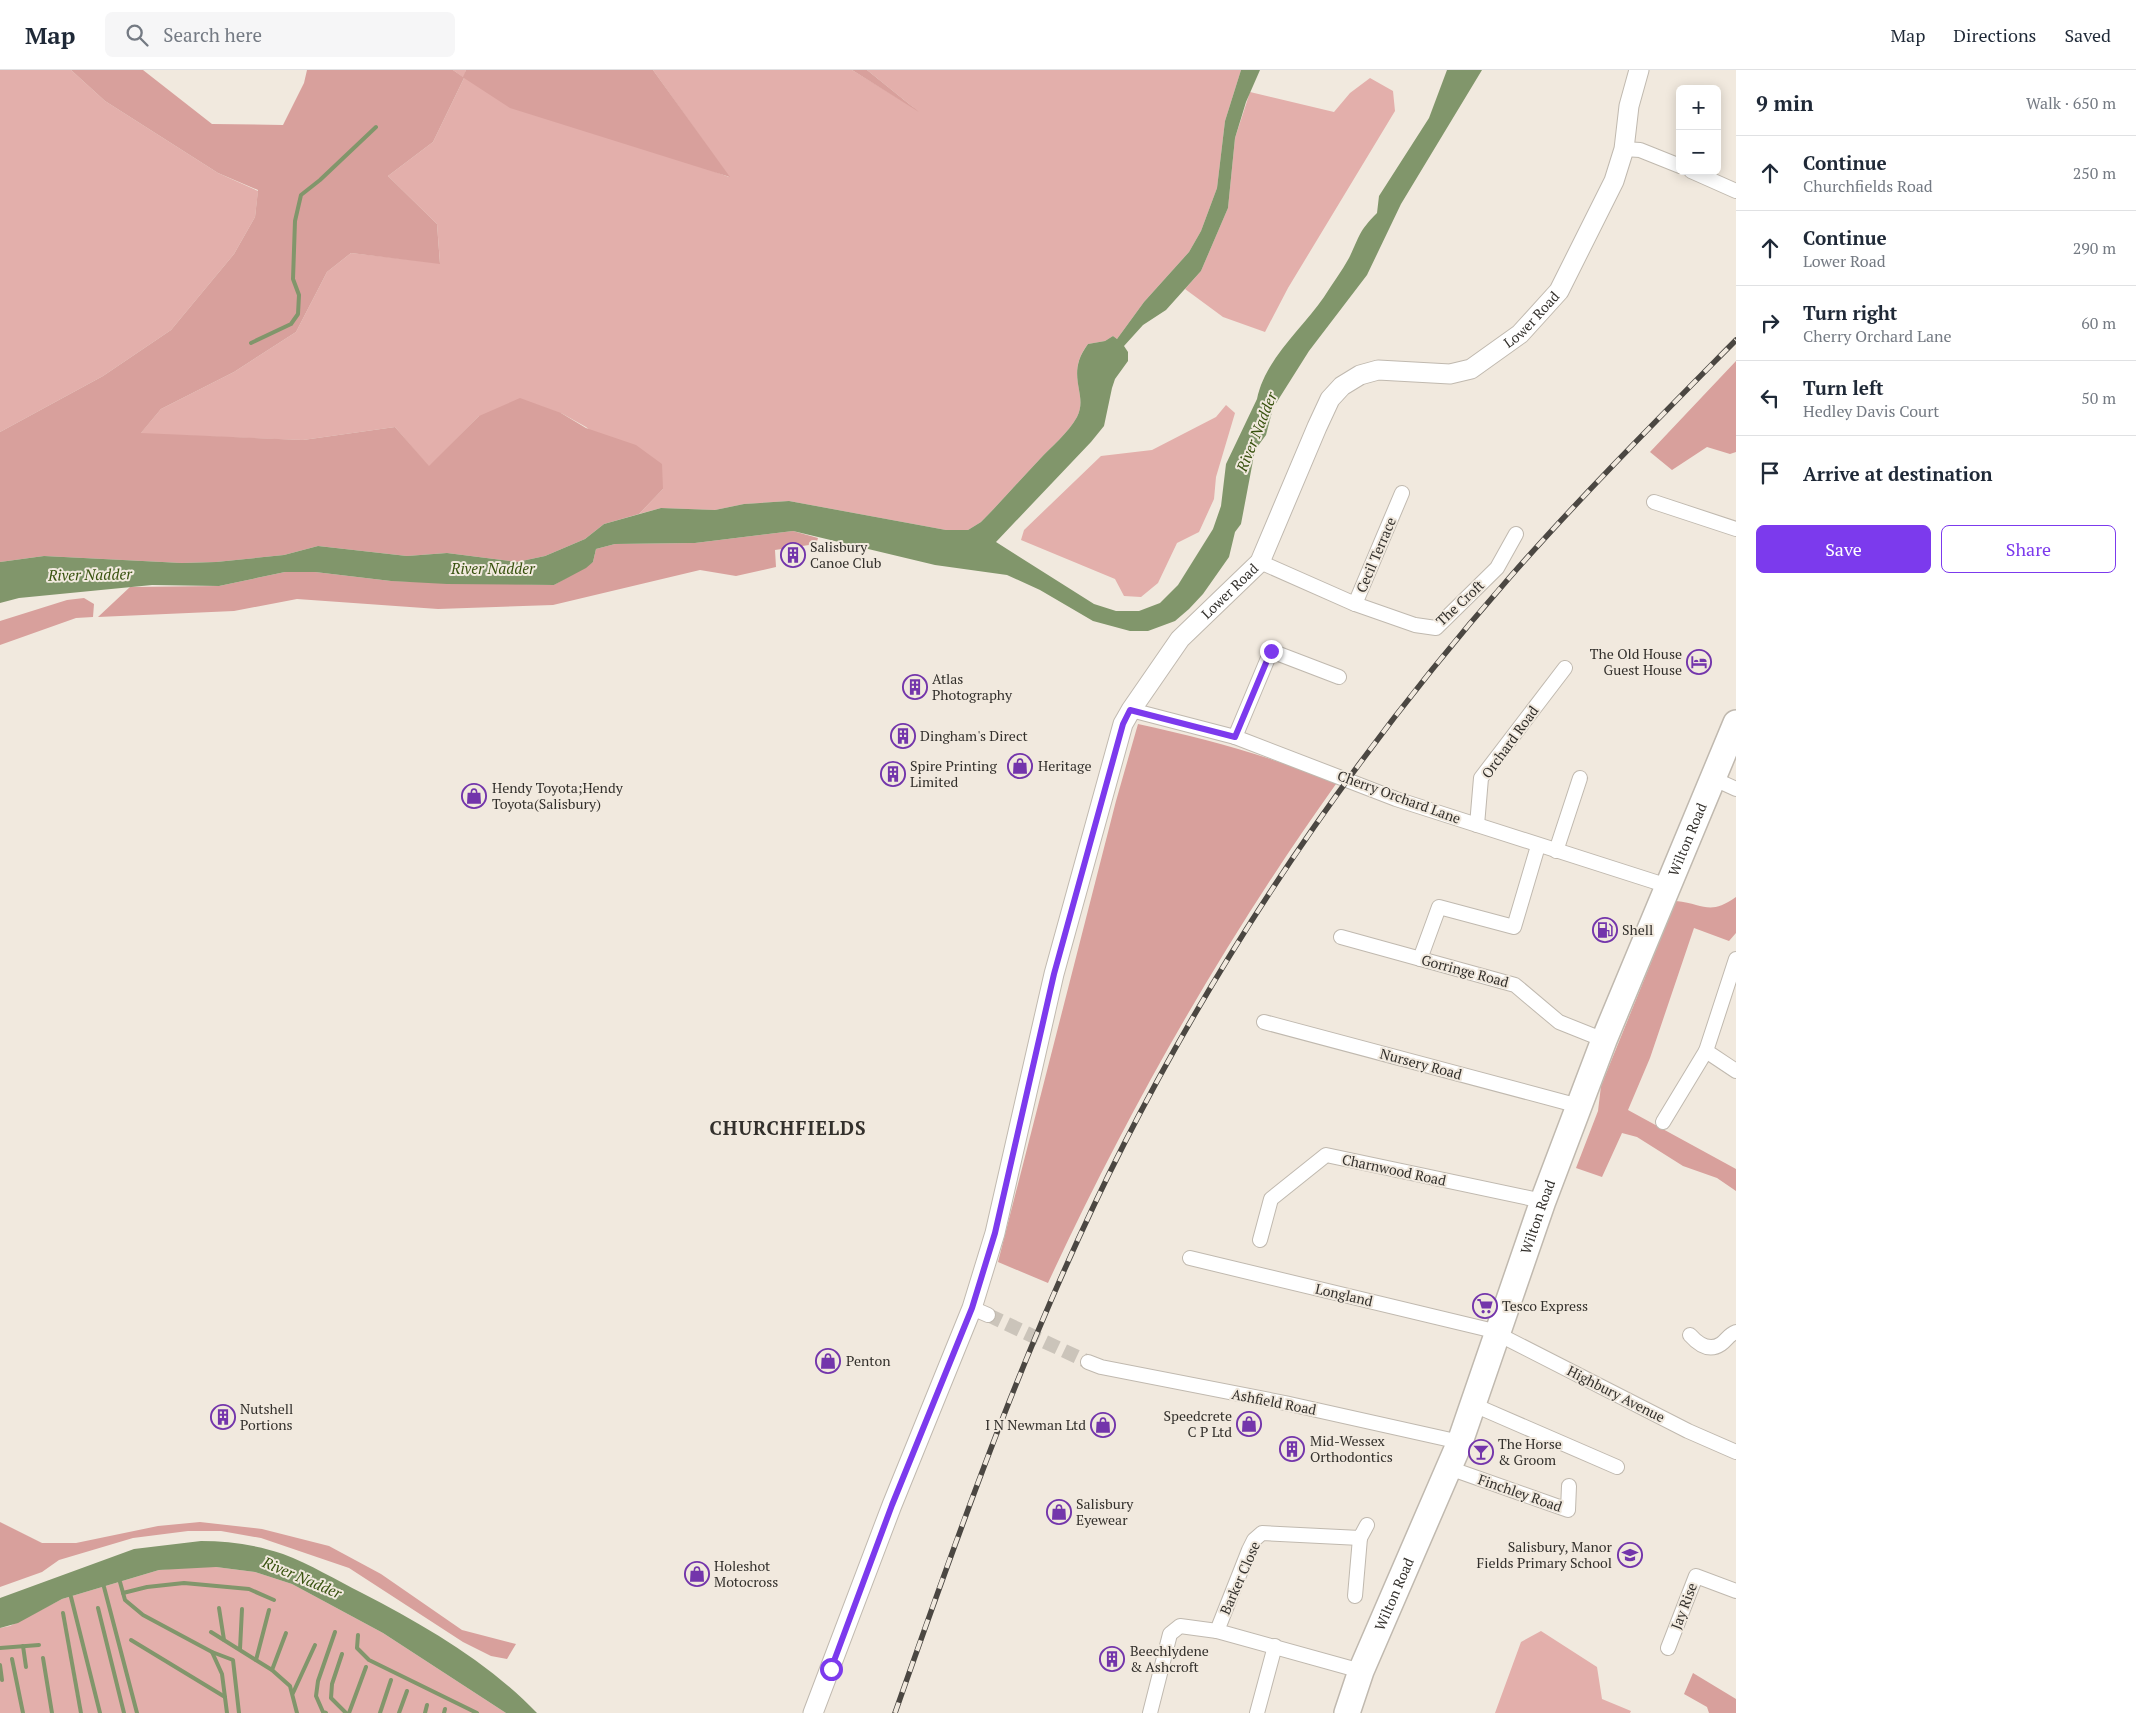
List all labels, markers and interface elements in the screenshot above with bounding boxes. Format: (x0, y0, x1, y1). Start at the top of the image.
search box (105, 12, 455, 57)
text: Map (25, 19, 75, 51)
icon: search (123, 21, 151, 49)
text: Search here (163, 22, 262, 47)
text: Map (1890, 23, 1925, 47)
text: Directions (1953, 23, 2036, 47)
text: Saved (2064, 23, 2111, 47)
map controls (1676, 85, 1721, 175)
button: + (1676, 85, 1721, 130)
text: 9 min (1756, 89, 1813, 117)
text: Walk · 650 m (2026, 92, 2116, 114)
button: − (1676, 130, 1721, 175)
text: Continue (1803, 150, 1887, 175)
icon: ahead (1756, 159, 1784, 187)
text: 250 m (2073, 162, 2116, 184)
text: Churchfields Road (1803, 175, 1933, 197)
text: Continue (1803, 225, 1887, 250)
icon: ahead (1756, 234, 1784, 262)
text: 290 m (2073, 237, 2116, 259)
text: Lower Road (1803, 250, 1886, 272)
street label: Lower Road (1500, 287, 1563, 352)
text: Turn right (1803, 300, 1897, 325)
icon: right (1756, 309, 1784, 337)
text: 60 m (2081, 312, 2116, 334)
text: Cherry Orchard Lane (1803, 325, 1952, 347)
text: Turn left (1803, 375, 1884, 400)
icon: left (1756, 384, 1784, 412)
text: 50 m (2081, 387, 2116, 409)
water label: River Nadder (1231, 388, 1282, 475)
text: Hedley Davis Court (1803, 400, 1939, 422)
icon: arrive (1756, 459, 1784, 487)
text: Arrive at destination (1803, 461, 1992, 486)
street label: Cecil Terrace (1351, 514, 1400, 595)
button: Save (1756, 525, 1931, 573)
button: Share (1941, 525, 2116, 573)
place label: Salisbury Canoe Club (810, 537, 882, 572)
building icon: Salisbury Canoe Club (780, 542, 806, 568)
water label: River Nadder (450, 558, 536, 578)
street label: Lower Road (1197, 559, 1262, 623)
water label: River Nadder (47, 563, 133, 585)
street label: The Croft (1431, 575, 1488, 630)
route end (1260, 640, 1283, 663)
place label: The Old House Guest House (1590, 644, 1682, 679)
hotel icon: The Old House Guest House (1686, 649, 1712, 675)
place label: Atlas Photography (932, 669, 1013, 704)
building icon: Atlas Photography (902, 674, 928, 700)
street label: Orchard Road (1477, 701, 1542, 782)
building icon: Dingham's Direct (890, 723, 916, 749)
place label: Dingham's Direct (920, 726, 1028, 745)
shop icon: Heritage (1007, 753, 1033, 779)
place label: Spire Printing Limited (910, 756, 997, 791)
place label: Heritage (1038, 756, 1092, 775)
building icon: Spire Printing Limited (880, 761, 906, 787)
street label: Cherry Orchard Lane (1335, 765, 1463, 828)
place label: Hendy Toyota;Hendy Toyota(Salisbury) (492, 778, 624, 813)
shop icon: Hendy Toyota;Hendy Toyota(Salisbury) (461, 783, 487, 809)
street label: Wilton Road (1663, 800, 1711, 879)
fuel station icon: Shell (1592, 917, 1618, 943)
place label: Shell (1622, 920, 1653, 939)
street label: Gorringe Road (1419, 950, 1511, 991)
street label: Nursery Road (1378, 1043, 1464, 1084)
district label: CHURCHFIELDS (709, 1115, 867, 1140)
street label: Charnwood Road (1340, 1149, 1448, 1190)
street label: Wilton Road (1516, 1177, 1559, 1256)
street label: Longland (1313, 1279, 1375, 1310)
supermarket icon: Tesco Express (1472, 1293, 1498, 1319)
place label: Tesco Express (1502, 1296, 1588, 1315)
shop icon: Penton (815, 1348, 841, 1374)
place label: Penton (846, 1351, 891, 1370)
street label: Highbury Avenue (1564, 1361, 1668, 1426)
street label: Ashfield Road (1230, 1384, 1318, 1419)
place label: Nutshell Portions (240, 1399, 293, 1434)
building icon: Nutshell Portions (210, 1404, 236, 1430)
place label: Speedcrete C P Ltd (1164, 1406, 1232, 1441)
shop icon: Speedcrete C P Ltd (1236, 1411, 1262, 1437)
shop icon: I N Newman Ltd (1090, 1412, 1116, 1438)
place label: I N Newman Ltd (985, 1415, 1086, 1434)
place label: Mid-Wessex Orthodontics (1310, 1431, 1393, 1466)
place label: The Horse & Groom (1498, 1434, 1562, 1469)
building icon: Mid-Wessex Orthodontics (1279, 1436, 1305, 1462)
bar icon: The Horse & Groom (1468, 1439, 1494, 1465)
street label: Finchley Road (1476, 1469, 1565, 1516)
place label: Salisbury Eyewear (1076, 1494, 1134, 1529)
shop icon: Salisbury Eyewear (1046, 1499, 1072, 1525)
place label: Salisbury, Manor Fields Primary School (1477, 1537, 1613, 1572)
street label: Barker Close (1215, 1538, 1264, 1617)
school or university icon: Salisbury, Manor Fields Primary School (1617, 1542, 1643, 1568)
water label: River Nadder (259, 1551, 346, 1603)
street label: Wilton Road (1370, 1554, 1418, 1633)
place label: Holeshot Motocross (714, 1556, 778, 1591)
shop icon: Holeshot Motocross (684, 1561, 710, 1587)
street label: Jay Rise (1666, 1580, 1701, 1632)
place label: Beechlydene & Ashcroft (1130, 1641, 1209, 1676)
building icon: Beechlydene & Ashcroft (1099, 1646, 1125, 1672)
route start (820, 1658, 843, 1681)

